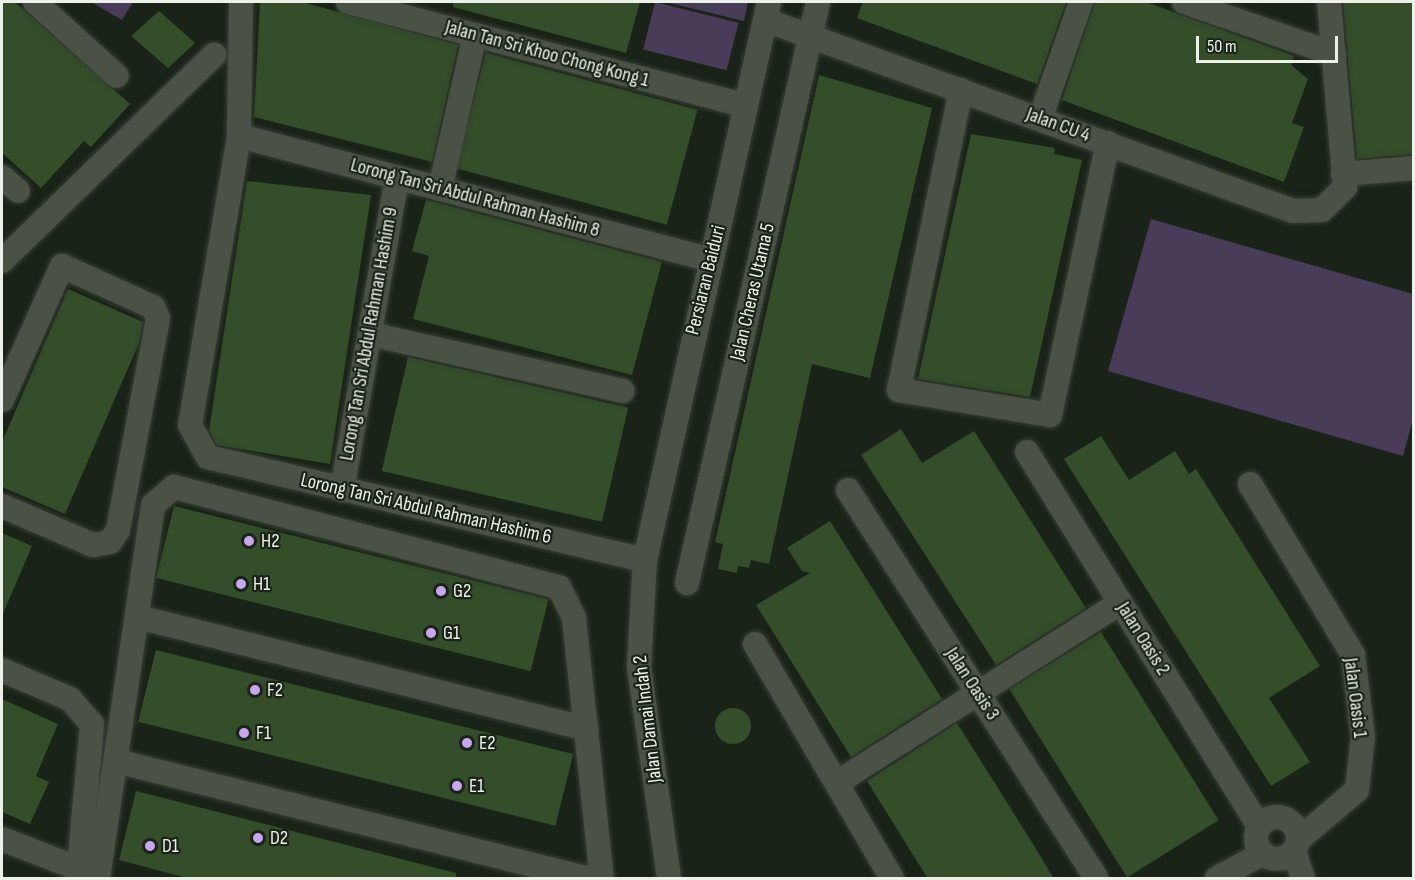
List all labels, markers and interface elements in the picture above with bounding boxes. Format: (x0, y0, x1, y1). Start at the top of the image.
street label: Jalan Tan Sri Khoo Chong Kong 1 (443, 15, 651, 93)
scale bar (1199, 24, 1342, 62)
text: 50 m (1207, 36, 1237, 57)
street label: Jalan CU 4 (1023, 102, 1093, 148)
street label: Lorong Tan Sri Abdul Rahman Hashim 8 (348, 153, 602, 243)
street label: Lorong Tan Sri Abdul Rahman Hashim 9 (335, 205, 403, 463)
street label: Jalan Cheras Utama 5 (726, 221, 780, 363)
street label: Persiaran Baiduri (681, 223, 731, 337)
street label: Lorong Tan Sri Abdul Rahman Hashim 6 (298, 468, 554, 550)
place label: H2 (261, 529, 279, 553)
marker: H2 (242, 534, 256, 548)
place label: H1 (253, 572, 270, 596)
marker: H1 (234, 577, 248, 591)
place label: G2 (453, 579, 471, 603)
marker: G2 (434, 584, 448, 598)
street label: Jalan Oasis 2 (1111, 598, 1175, 680)
place label: G1 (443, 621, 460, 645)
marker: G1 (424, 626, 438, 640)
street label: Jalan Oasis 3 (940, 643, 1004, 725)
street label: Jalan Damai Indah 2 (628, 654, 668, 784)
street label: Jalan Oasis 1 (1338, 657, 1372, 739)
place label: F2 (267, 678, 283, 702)
marker: F2 (248, 683, 262, 697)
place label: F1 (256, 721, 271, 745)
marker: F1 (237, 726, 251, 740)
place label: E2 (479, 731, 495, 755)
marker: E2 (460, 736, 474, 750)
place label: E1 (469, 774, 484, 798)
marker: E1 (450, 779, 464, 793)
place label: D2 (270, 826, 288, 850)
marker: D2 (251, 831, 265, 845)
place label: D1 (162, 834, 179, 858)
marker: D1 (143, 839, 157, 853)

